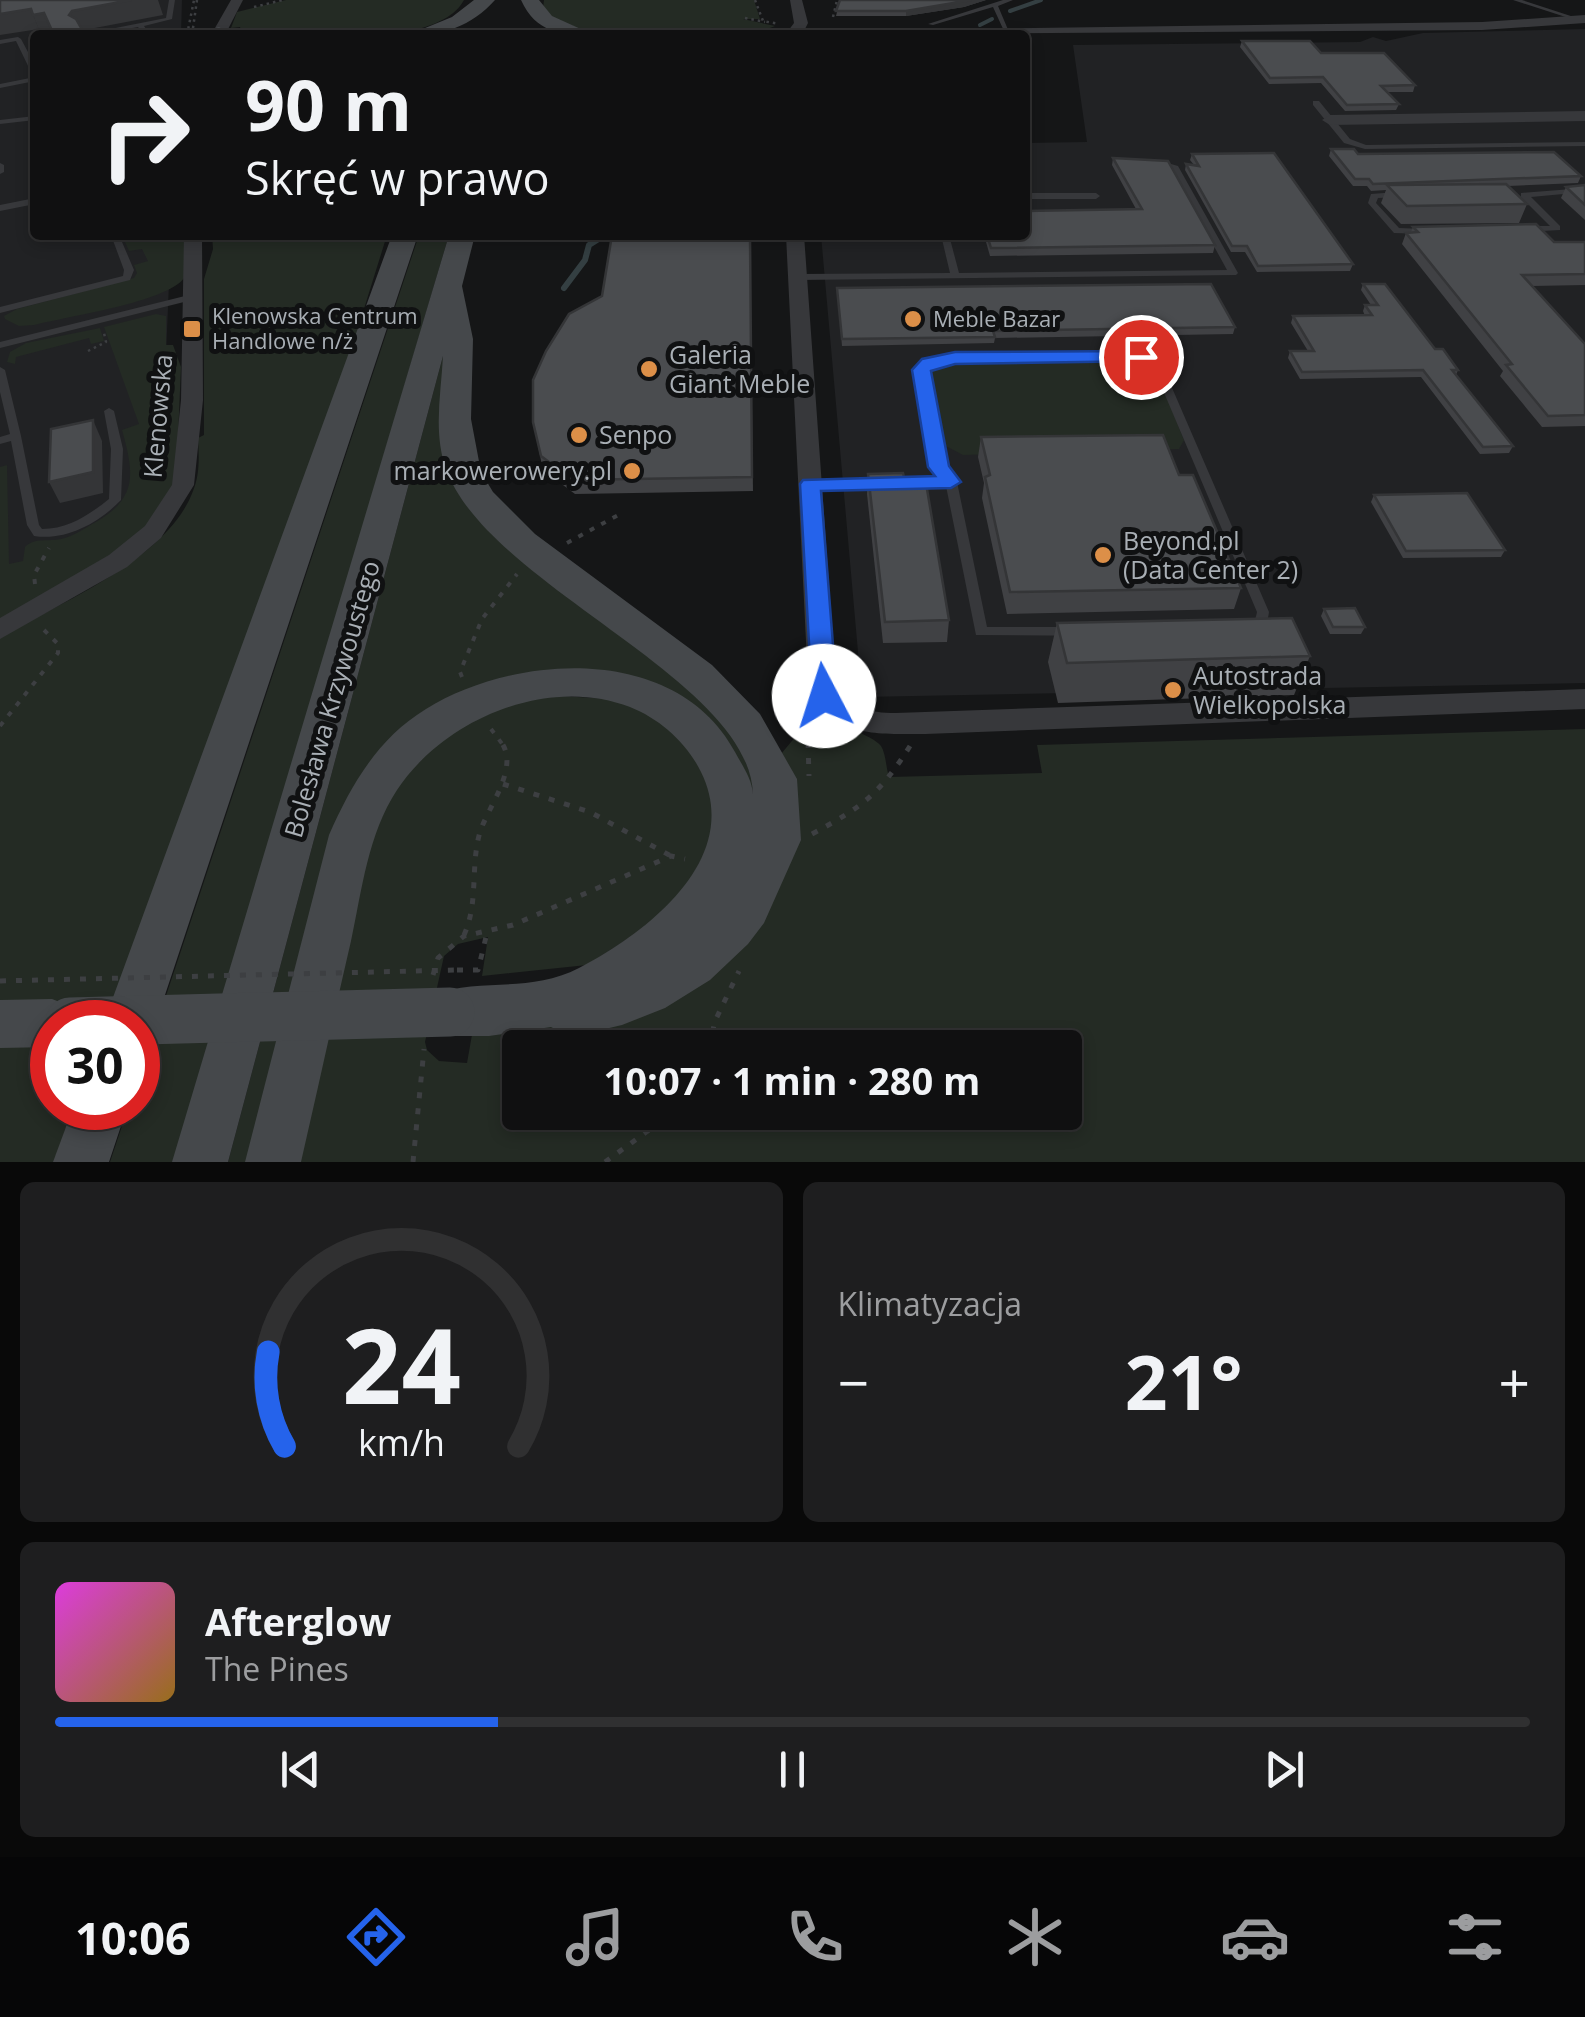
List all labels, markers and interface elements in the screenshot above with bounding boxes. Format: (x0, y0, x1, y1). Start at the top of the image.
text: 90 m (245, 56, 412, 152)
icon: right (80, 70, 210, 200)
text: Skręć w prawo (245, 147, 550, 208)
place label: Klenowska Centrum Handlowe n/ż (212, 300, 418, 355)
place label: Meble Bazar (933, 303, 1060, 333)
marker: Meble Bazar (902, 308, 924, 330)
pin (1099, 315, 1184, 400)
marker: Klenowska Centrum Handlowe n/ż (181, 318, 203, 340)
icon: arrive (1114, 330, 1169, 385)
place label: Galeria Giant Meble (669, 337, 810, 400)
street label: Klenowska (135, 352, 179, 479)
marker: Galeria Giant Meble (638, 358, 660, 380)
place label: Senpo (599, 417, 672, 451)
marker: Senpo (568, 424, 590, 446)
place label: markowerowery.pl (394, 453, 612, 487)
marker: markowerowery.pl (621, 460, 643, 482)
place label: Beyond.pl (Data Center 2) (1123, 523, 1298, 586)
marker: Beyond.pl (Data Center 2) (1092, 544, 1114, 566)
street label: Bolesława Krzywoustego (275, 556, 387, 841)
position arrow (772, 644, 876, 748)
place label: Autostrada Wielkopolska (1193, 658, 1347, 721)
marker: Autostrada Wielkopolska (1162, 679, 1184, 701)
speed limit sign: 30 (30, 1000, 160, 1130)
text: 10:07 · 1 min · 280 m (604, 1054, 980, 1106)
text: Klimatyzacja (838, 1282, 1022, 1325)
text: 24 (342, 1293, 461, 1434)
text: 21° (1125, 1330, 1243, 1432)
text: − (838, 1344, 869, 1419)
text: + (1499, 1344, 1530, 1419)
text: km/h (358, 1418, 445, 1466)
text: Afterglow (205, 1595, 391, 1647)
text: The Pines (205, 1647, 349, 1690)
icon: previous (273, 1742, 328, 1797)
icon: pause (765, 1742, 820, 1797)
icon: next (1257, 1742, 1312, 1797)
icon: directions (341, 1902, 411, 1972)
icon: music (560, 1902, 630, 1972)
icon: phone (780, 1902, 850, 1972)
icon: climate (1000, 1902, 1070, 1972)
icon: car (1220, 1902, 1290, 1972)
icon: filters (1440, 1902, 1510, 1972)
text: 10:06 (75, 1907, 191, 1968)

